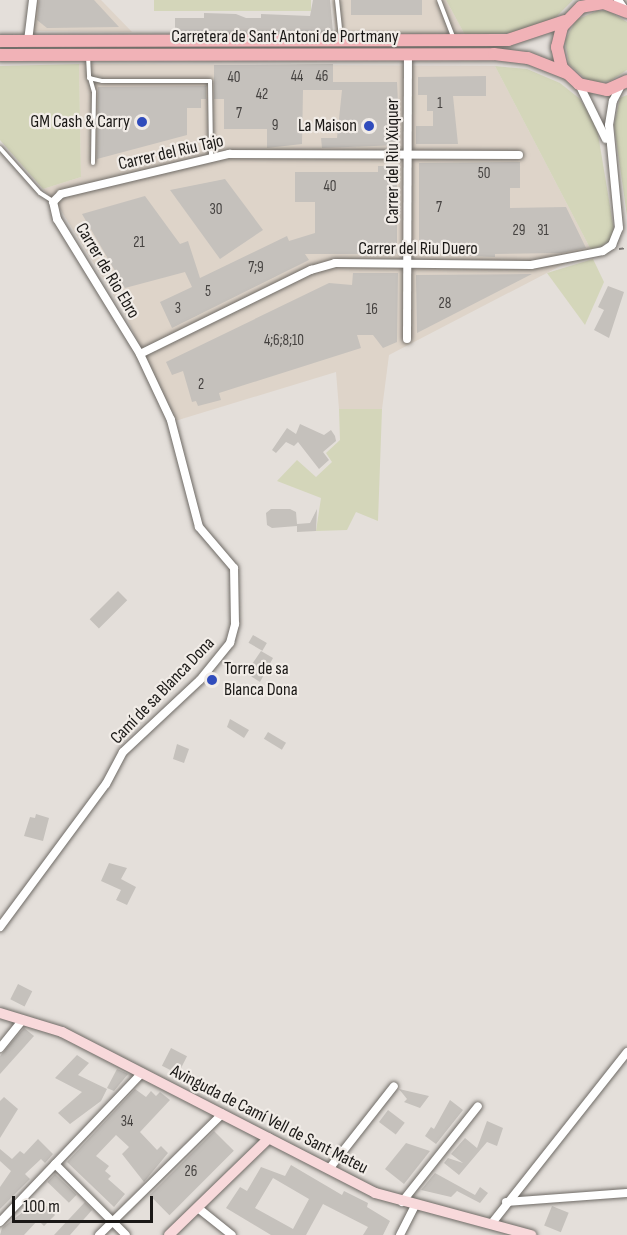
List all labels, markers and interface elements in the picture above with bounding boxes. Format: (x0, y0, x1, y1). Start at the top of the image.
street label: Carretera de Sant Antoni de Portmany (171, 26, 399, 48)
house number: 44 (291, 68, 303, 86)
house number: 46 (316, 68, 328, 86)
house number: 40 (228, 69, 240, 87)
house number: 42 (256, 86, 268, 104)
house number: 1 (437, 95, 443, 113)
street label: Carrer del Riu Xúquer (382, 98, 404, 224)
house number: 7 (236, 105, 242, 123)
place label: GM Cash & Carry (30, 111, 130, 133)
marker: GM Cash & Carry (135, 115, 149, 129)
place label: La Maison (298, 115, 357, 137)
house number: 9 (272, 117, 278, 135)
marker: La Maison (362, 119, 376, 133)
street label: Carrer del Riu Tajo (116, 130, 226, 176)
house number: 50 (478, 165, 490, 183)
house number: 40 (324, 178, 336, 196)
house number: 7 (436, 199, 442, 217)
house number: 30 (210, 201, 222, 219)
street label: Carrer de Rio Ebro (70, 219, 144, 323)
house number: 29 (513, 222, 525, 240)
house number: 31 (537, 222, 549, 240)
house number: 21 (133, 234, 145, 252)
street label: Carrer del Riu Duero (358, 238, 478, 260)
house number: 7;9 (248, 259, 264, 277)
house number: 5 (205, 283, 211, 301)
house number: 28 (439, 295, 451, 313)
house number: 3 (175, 300, 181, 318)
house number: 16 (366, 301, 378, 319)
house number: 4;6;8;10 (264, 332, 304, 350)
house number: 2 (198, 376, 204, 394)
street label: Camí de sa Blanca Dona (106, 633, 220, 749)
place label: Torre de sa Blanca Dona (224, 659, 298, 702)
marker: Torre de sa Blanca Dona (205, 673, 219, 687)
street label: Avinguda de Camí Vell de Sant Mateu (167, 1061, 371, 1179)
house number: 34 (121, 1113, 133, 1131)
house number: 26 (185, 1163, 197, 1181)
scale bar (15, 1184, 156, 1222)
text: 100 m (23, 1196, 60, 1217)

